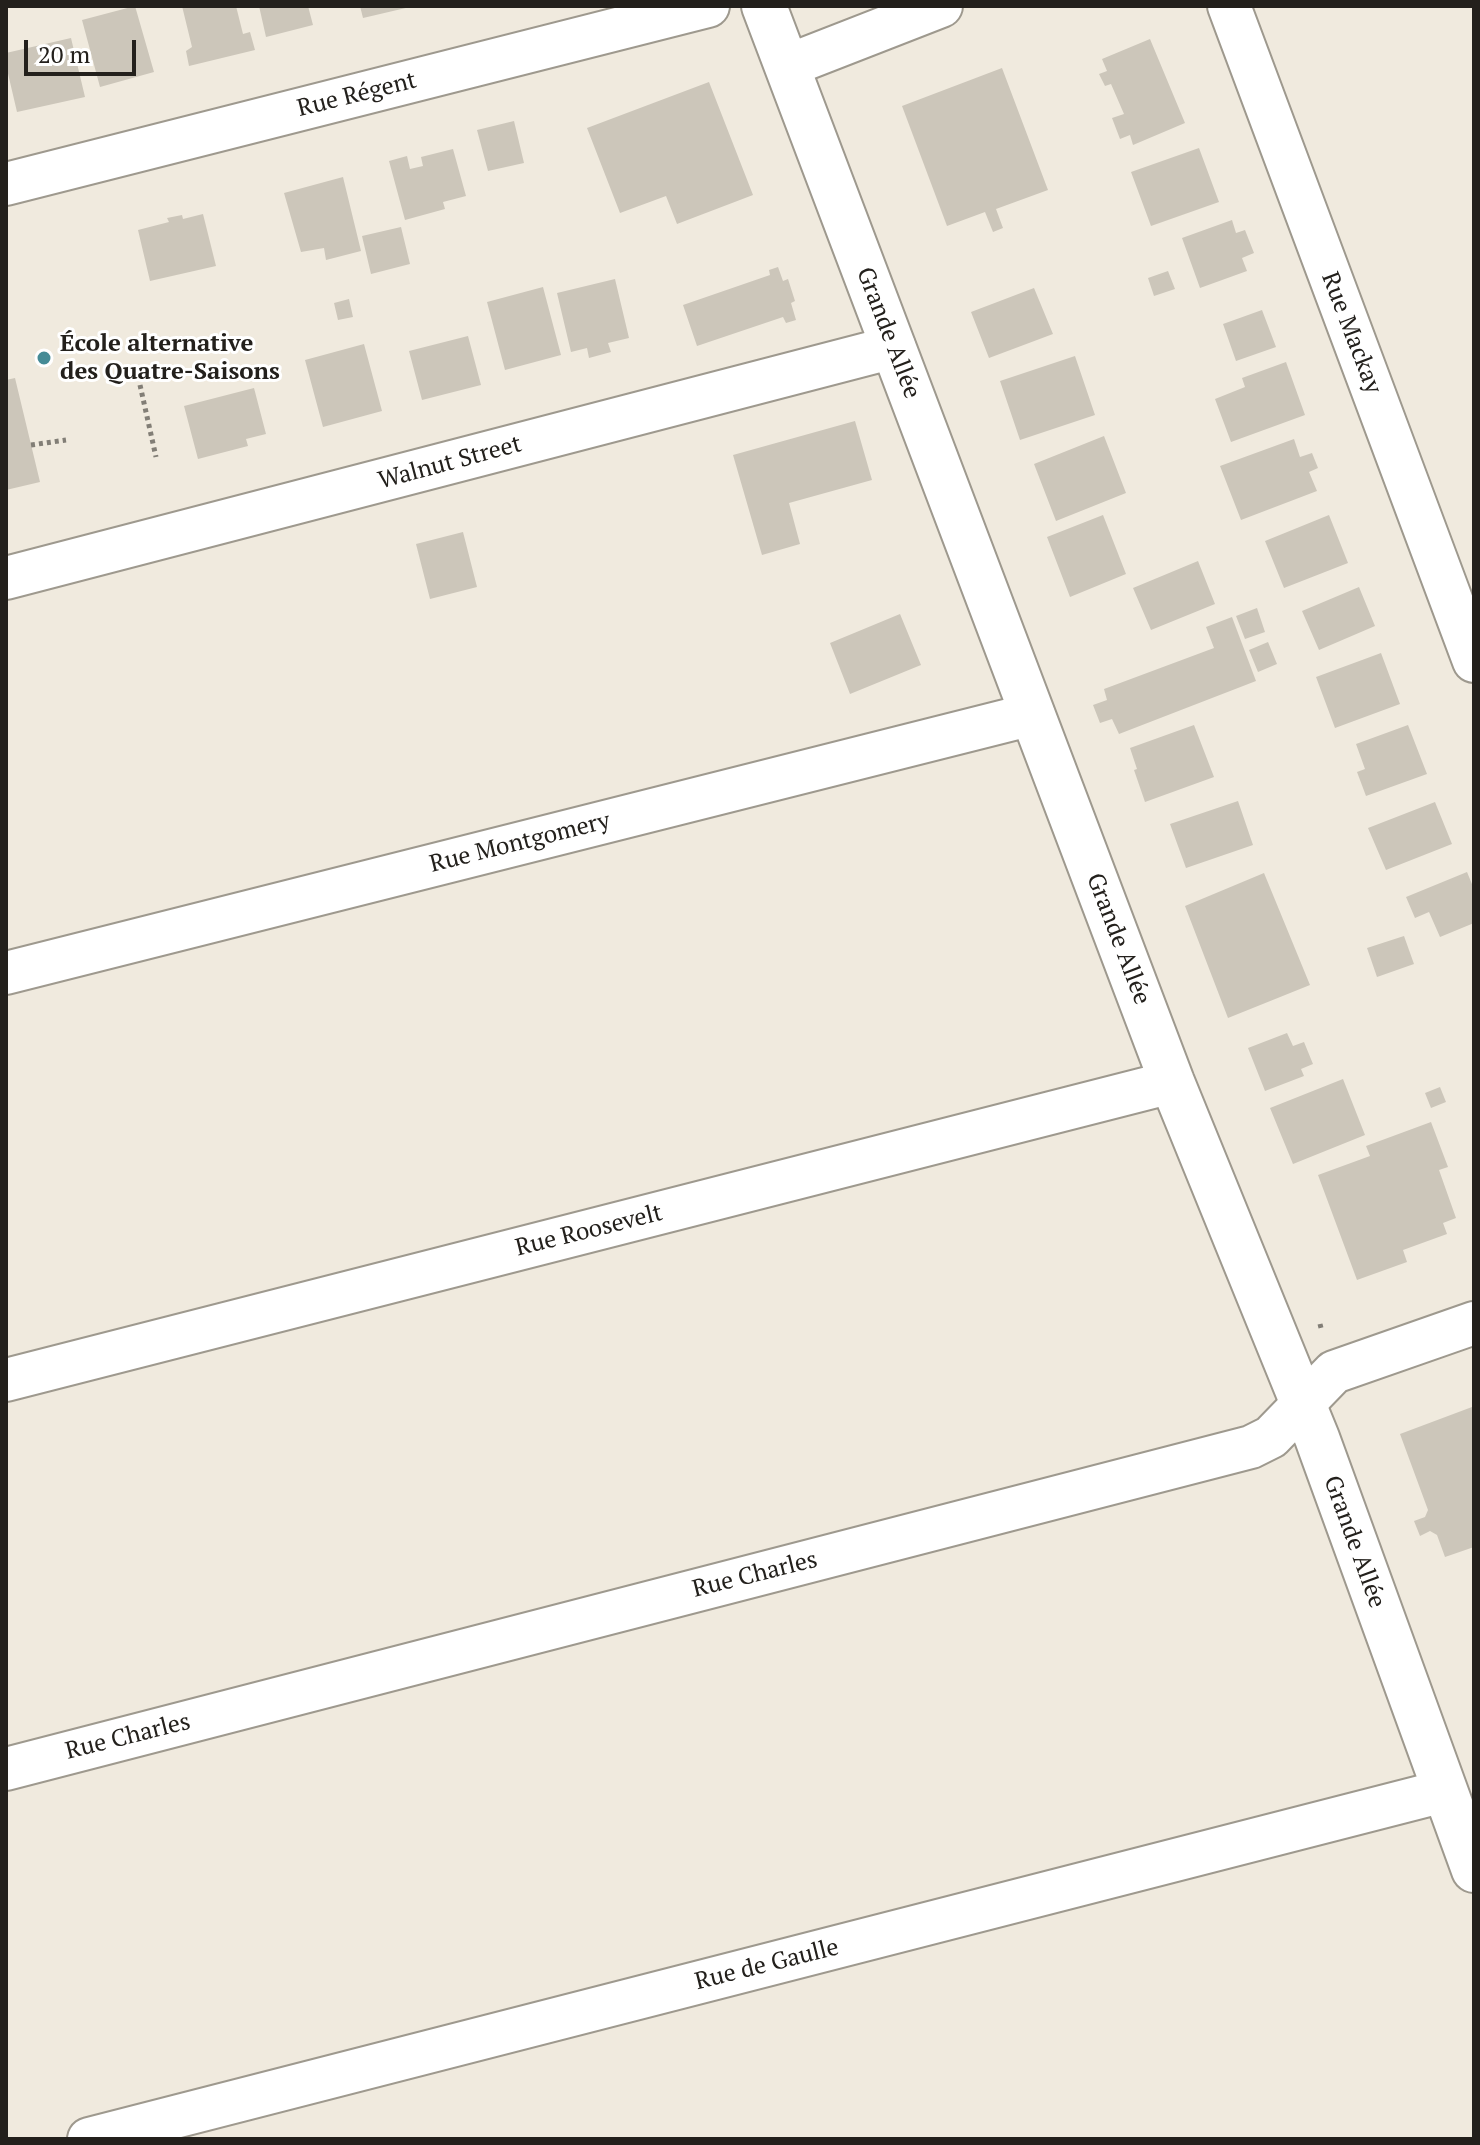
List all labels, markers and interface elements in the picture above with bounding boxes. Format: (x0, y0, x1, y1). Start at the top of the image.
scale bar (28, 24, 140, 74)
text: 20 m (38, 38, 90, 70)
street label: Rue Régent (294, 66, 420, 124)
street label: Grande Allée (850, 263, 926, 403)
street label: Rue Mackay (1315, 268, 1387, 398)
place label: École alternative des Quatre-Saisons (60, 330, 280, 386)
marker: École alternative des Quatre-Saisons (35, 349, 53, 367)
street label: Walnut Street (375, 430, 525, 496)
street label: Rue Montgomery (427, 807, 613, 879)
street label: Grande Allée (1080, 869, 1156, 1009)
street label: Rue Roosevelt (513, 1199, 665, 1263)
street label: Grande Allée (1317, 1472, 1391, 1612)
street label: Rue Charles (690, 1546, 820, 1604)
street label: Rue Charles (63, 1708, 193, 1766)
street label: Rue de Gaulle (692, 1933, 842, 1997)

